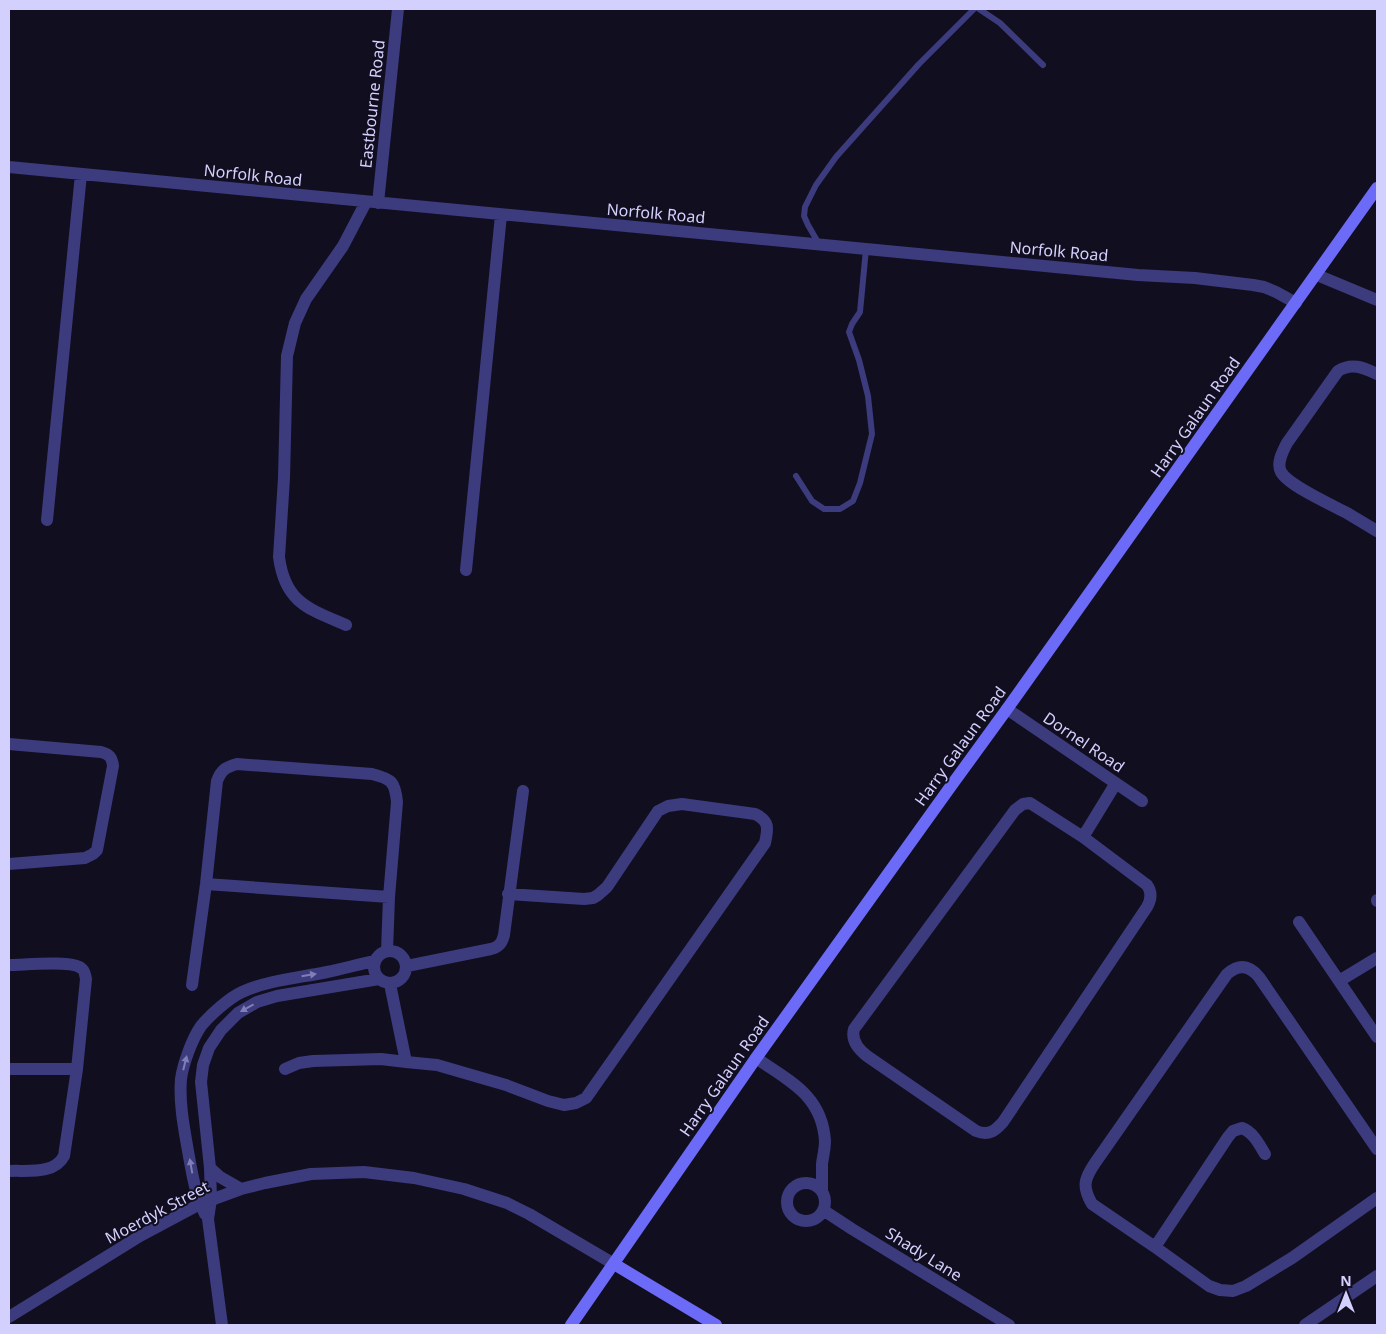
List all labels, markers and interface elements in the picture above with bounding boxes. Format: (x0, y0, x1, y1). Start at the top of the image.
street label: Eastbourne Road (354, 39, 390, 169)
street label: Norfolk Road (203, 159, 303, 191)
street label: Norfolk Road (606, 198, 706, 228)
street label: Norfolk Road (1009, 236, 1109, 266)
street label: Harry Galaun Road (1145, 352, 1245, 482)
street label: Harry Galaun Road (909, 682, 1011, 810)
street label: Dornel Road (1039, 707, 1129, 777)
one-way arrow (301, 971, 317, 979)
one-way arrow (239, 1004, 254, 1012)
street label: Harry Galaun Road (674, 1011, 774, 1141)
one-way arrow (181, 1055, 189, 1070)
one-way arrow (186, 1157, 194, 1173)
street label: Moerdyk Street (101, 1175, 213, 1249)
street label: Shady Lane (882, 1222, 966, 1286)
north arrow (1321, 1269, 1371, 1319)
text: N (1340, 1271, 1352, 1290)

